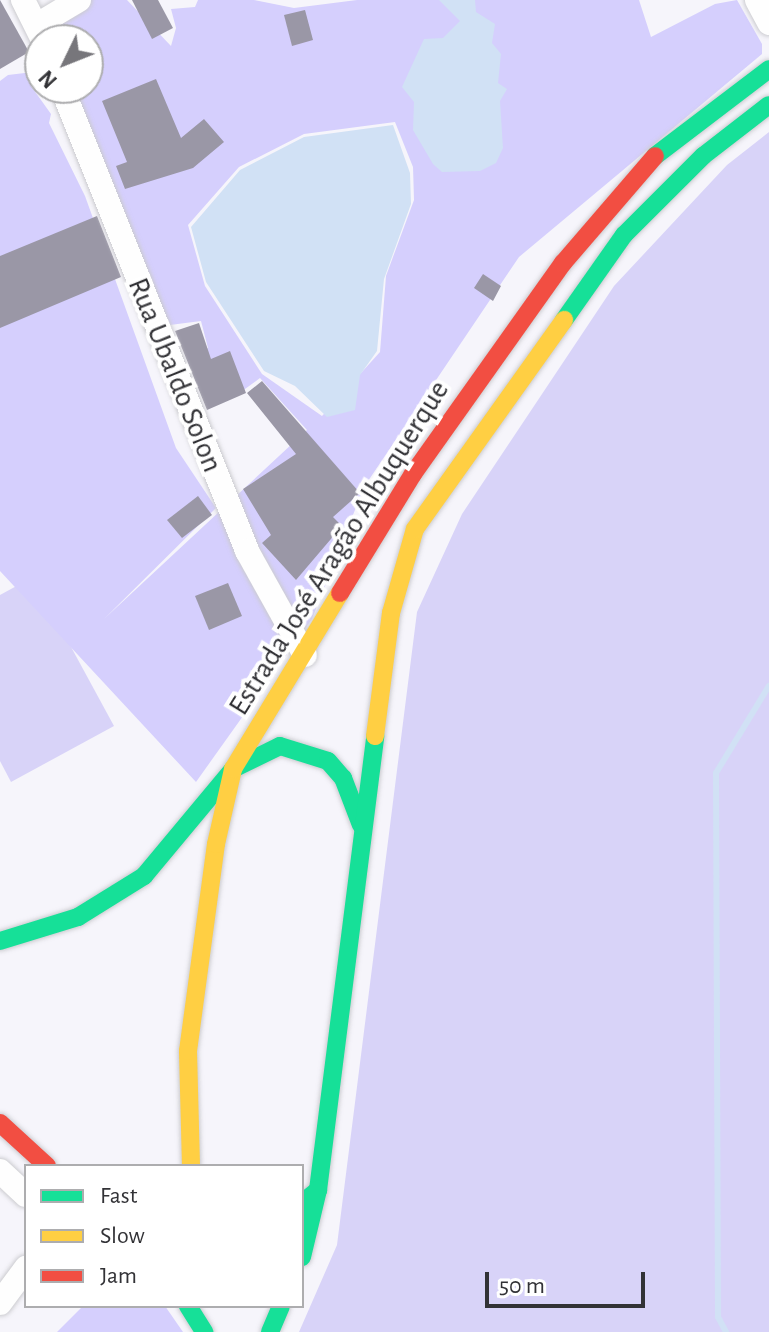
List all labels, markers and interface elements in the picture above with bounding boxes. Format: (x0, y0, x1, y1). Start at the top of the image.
north arrow (24, 24, 104, 104)
text: N (35, 66, 61, 92)
street label: Rua Ubaldo Solon (120, 273, 230, 477)
street label: Estrada José Aragão Albuquerque (221, 374, 457, 722)
legend (24, 1164, 304, 1308)
text: Fast (100, 1184, 137, 1208)
text: Slow (100, 1224, 145, 1248)
scale bar (489, 1256, 649, 1306)
text: Jam (100, 1264, 137, 1288)
text: 50 m (499, 1274, 545, 1298)

